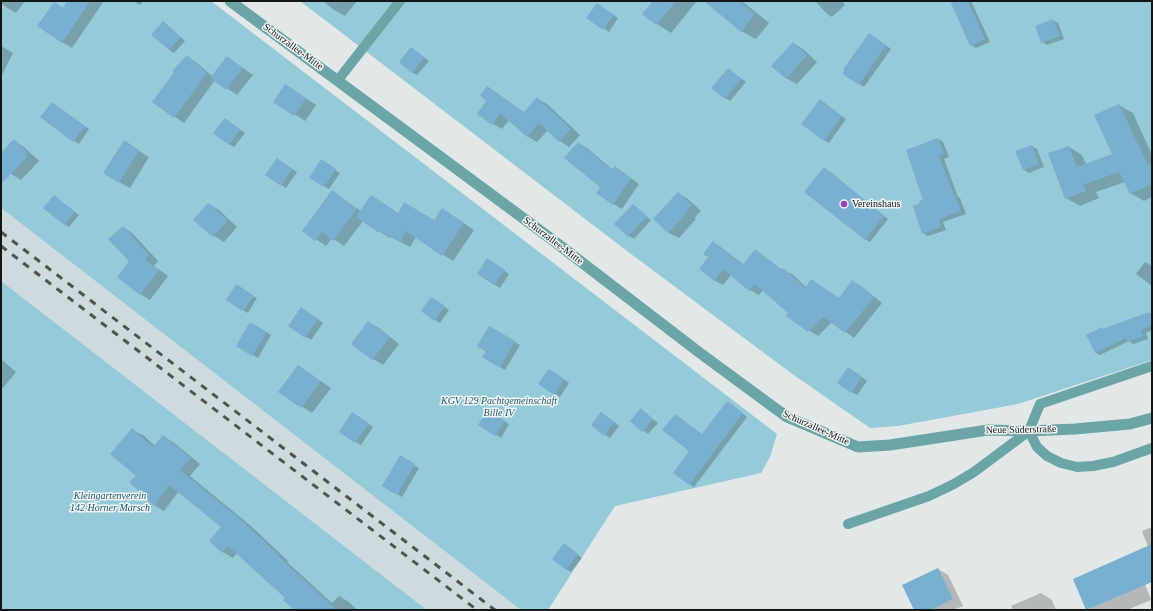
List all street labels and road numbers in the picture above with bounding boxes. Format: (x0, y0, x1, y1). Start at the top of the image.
street label: Schurzallee-Mitte (260, 21, 326, 73)
street label: Schurzallee-Mitte (521, 215, 585, 267)
street label: Schurzallee-Mitte (781, 408, 851, 448)
street label: Neue Süderstraße (985, 423, 1057, 437)

